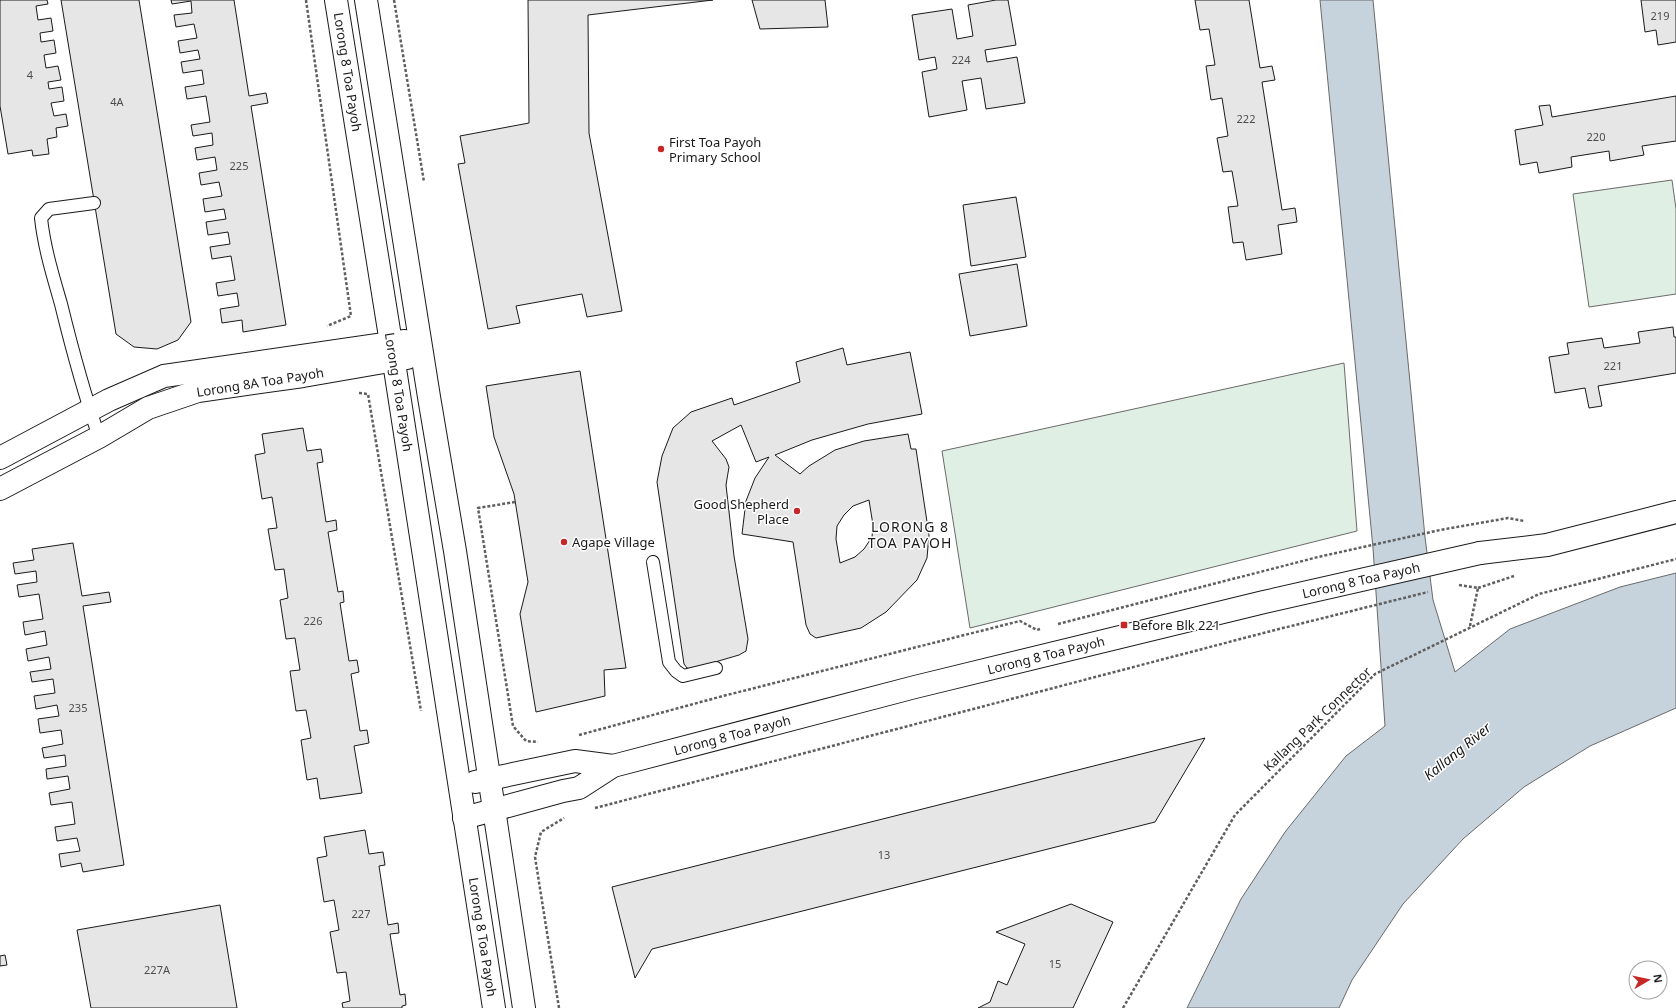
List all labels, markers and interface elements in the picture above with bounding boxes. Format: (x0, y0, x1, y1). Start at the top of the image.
house number: 219 (1651, 8, 1669, 23)
street label: Lorong 8 Toa Payoh (330, 11, 366, 133)
house number: 224 (952, 52, 971, 67)
house number: 4 (27, 67, 34, 82)
house number: 4A (110, 94, 125, 109)
house number: 222 (1237, 111, 1255, 126)
house number: 220 (1587, 129, 1605, 144)
place label: First Toa Payoh Primary School (669, 133, 761, 166)
marker: First Toa Payoh Primary School (656, 144, 666, 154)
house number: 225 (230, 158, 248, 173)
street label: Lorong 8 Toa Payoh (381, 331, 417, 453)
house number: 221 (1604, 358, 1622, 373)
street label: Lorong 8A Toa Payoh (195, 363, 325, 401)
place label: Good Shepherd Place (693, 495, 789, 528)
marker: Good Shepherd Place (792, 506, 802, 516)
district label: LORONG 8 TOA PAYOH (868, 517, 952, 552)
place label: Agape Village (572, 533, 655, 551)
marker: Agape Village (559, 537, 569, 547)
street label: Lorong 8 Toa Payoh (1300, 558, 1422, 602)
house number: 226 (304, 613, 322, 628)
place label: Before Blk 221 (1132, 616, 1220, 634)
marker: Before Blk 221 (1119, 620, 1129, 630)
street label: Lorong 8 Toa Payoh (985, 632, 1107, 678)
street label: Kallang Park Connector (1259, 662, 1375, 775)
house number: 235 (69, 700, 87, 715)
street label: Lorong 8 Toa Payoh (672, 711, 792, 759)
water label: Kallang River (1419, 718, 1495, 784)
house number: 13 (878, 847, 890, 862)
street label: Lorong 8 Toa Payoh (465, 876, 501, 998)
house number: 227 (352, 906, 370, 921)
house number: 15 (1049, 956, 1061, 971)
north arrow (1628, 960, 1668, 1000)
house number: 227A (144, 962, 171, 977)
text: N (1650, 973, 1666, 984)

